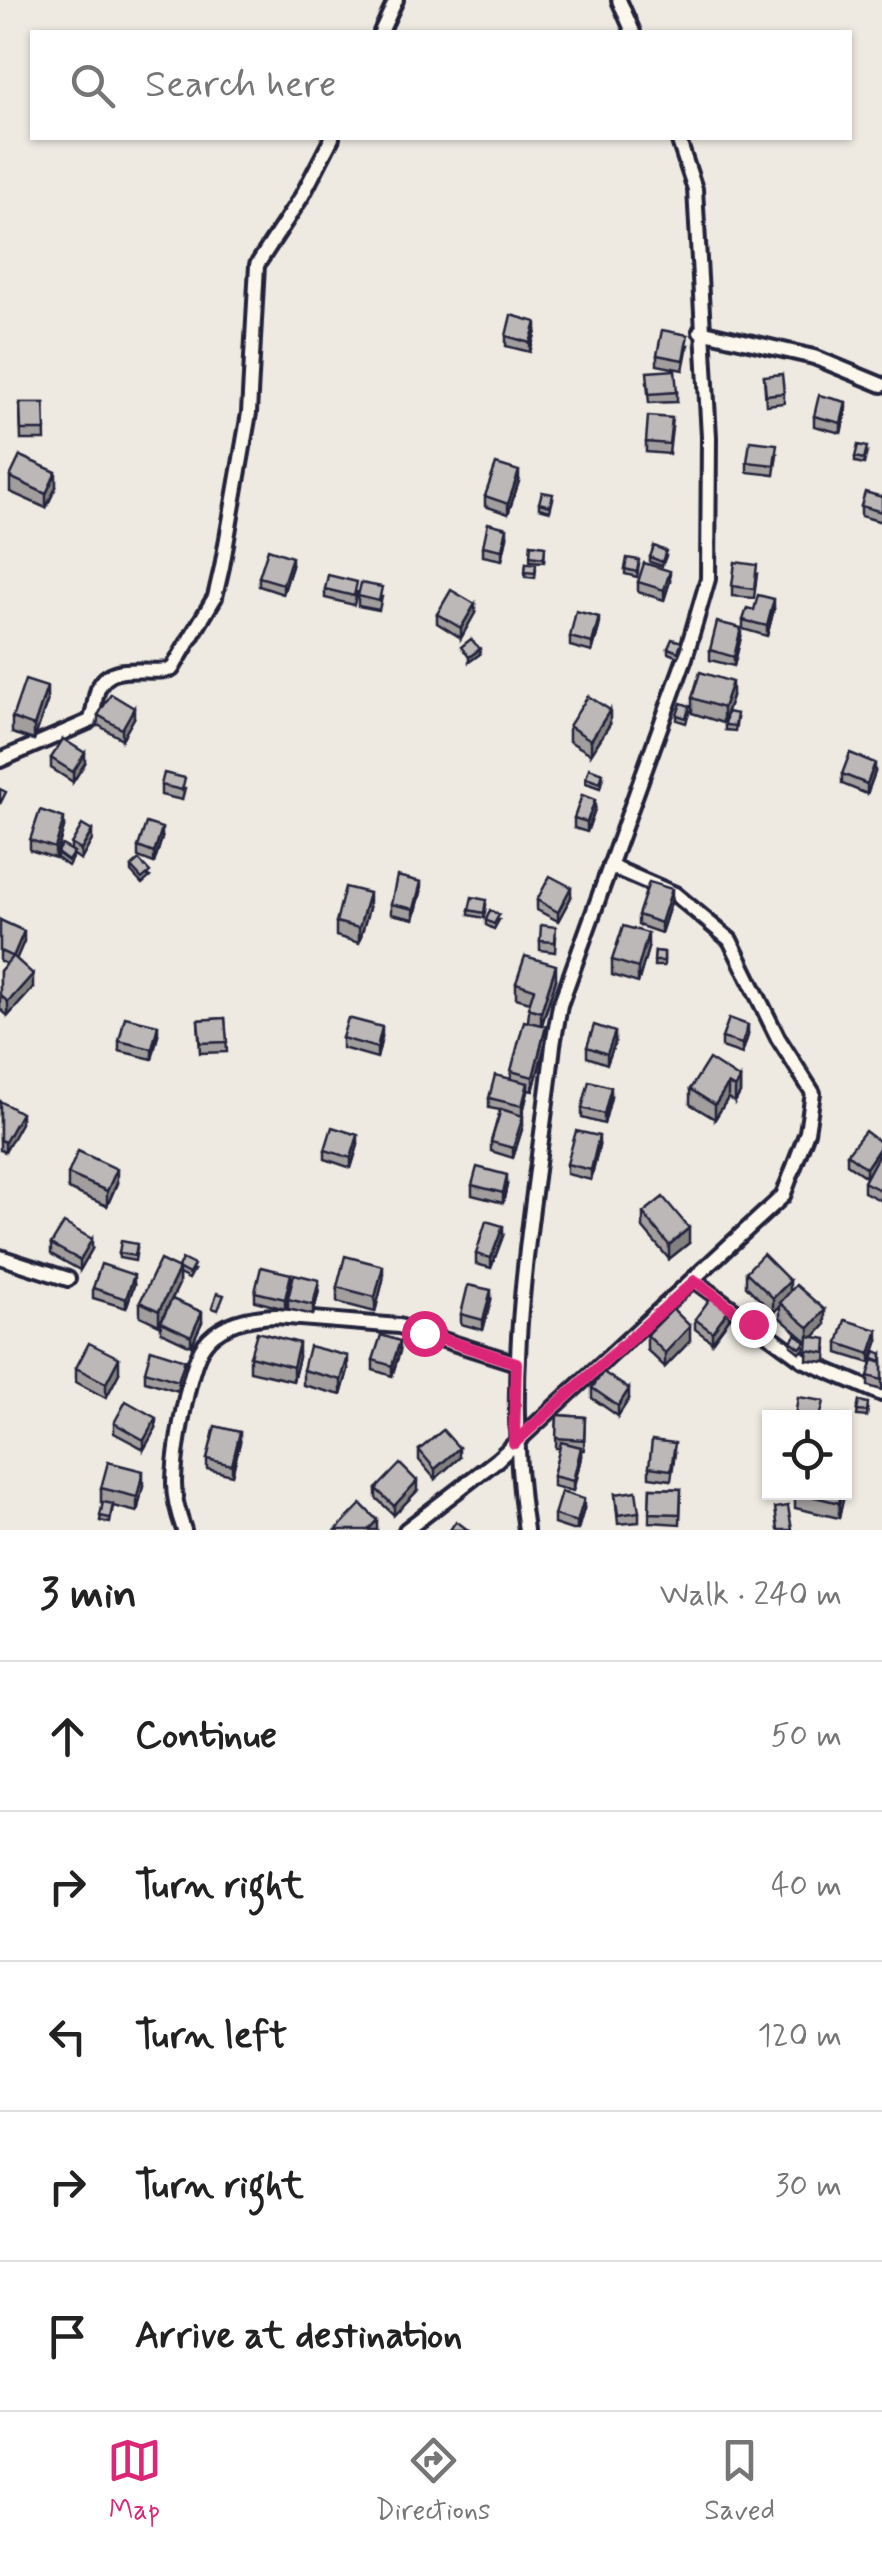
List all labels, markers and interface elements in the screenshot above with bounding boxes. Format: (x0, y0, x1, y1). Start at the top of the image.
search box (30, 30, 852, 140)
icon: search (65, 58, 120, 113)
text: Search here (145, 61, 336, 110)
route end (731, 1302, 777, 1348)
route start (402, 1311, 448, 1357)
map controls (762, 1410, 852, 1500)
button: locate (762, 1410, 852, 1500)
text: 3 min (40, 1568, 137, 1623)
text: Walk · 240 m (660, 1574, 842, 1616)
icon: ahead (40, 1709, 95, 1764)
text: Continue (135, 1712, 277, 1761)
text: 50 m (770, 1715, 842, 1757)
icon: right (40, 1859, 95, 1914)
text: Turn right (135, 1862, 304, 1911)
text: 40 m (771, 1865, 842, 1907)
icon: left (40, 2009, 95, 2064)
text: Turn left (135, 2012, 287, 2061)
text: 120 m (757, 2015, 842, 2057)
icon: right (40, 2159, 95, 2214)
text: Turn right (135, 2162, 304, 2211)
text: 30 m (775, 2165, 842, 2207)
icon: arrive (40, 2309, 95, 2364)
text: Arrive at destination (135, 2312, 462, 2361)
tab: Map (107, 2433, 162, 2530)
tab: Directions (376, 2433, 491, 2530)
tab: Saved (704, 2433, 775, 2530)

